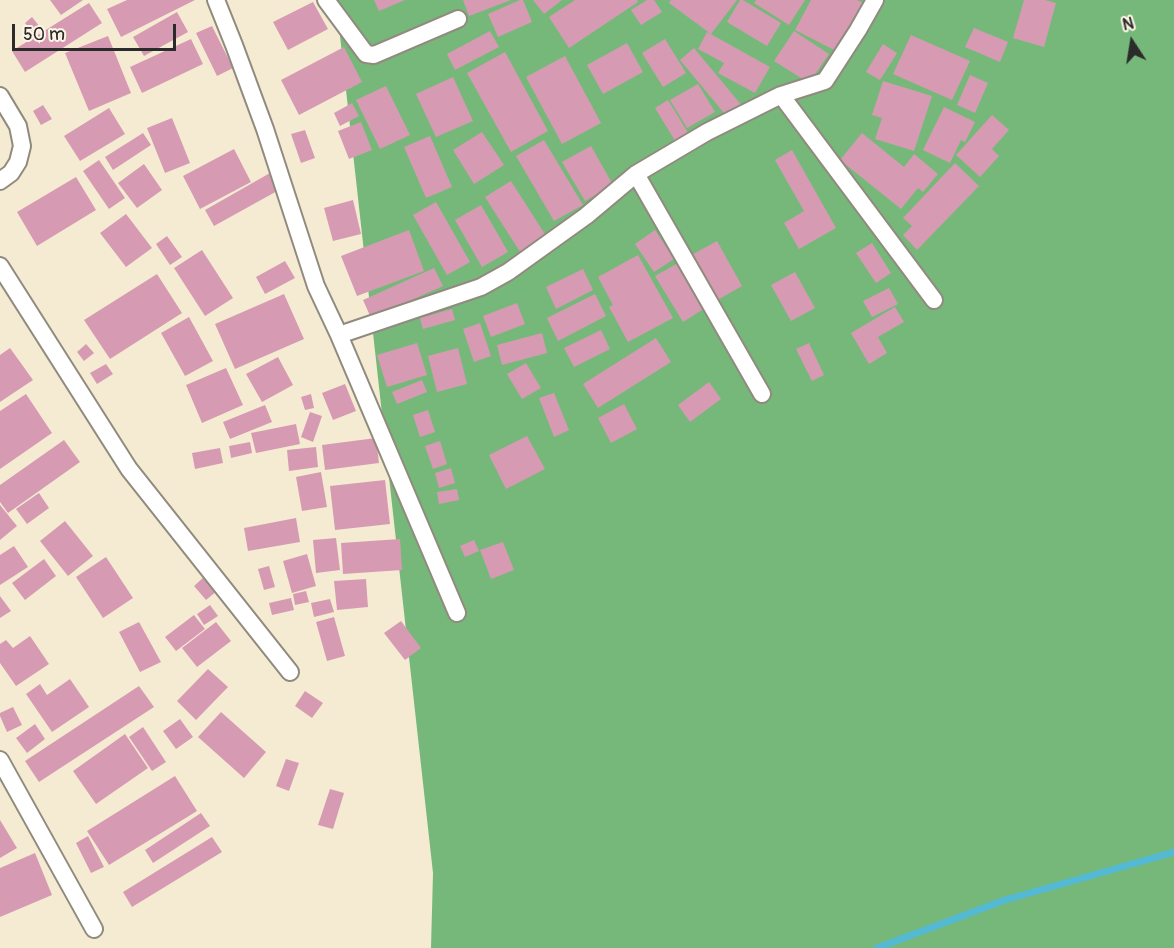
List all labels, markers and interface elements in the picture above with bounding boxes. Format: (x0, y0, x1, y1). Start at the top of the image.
scale bar (15, 12, 178, 50)
north arrow (1102, 12, 1162, 72)
text: N (1121, 13, 1136, 35)
text: 50 m (23, 23, 65, 46)

